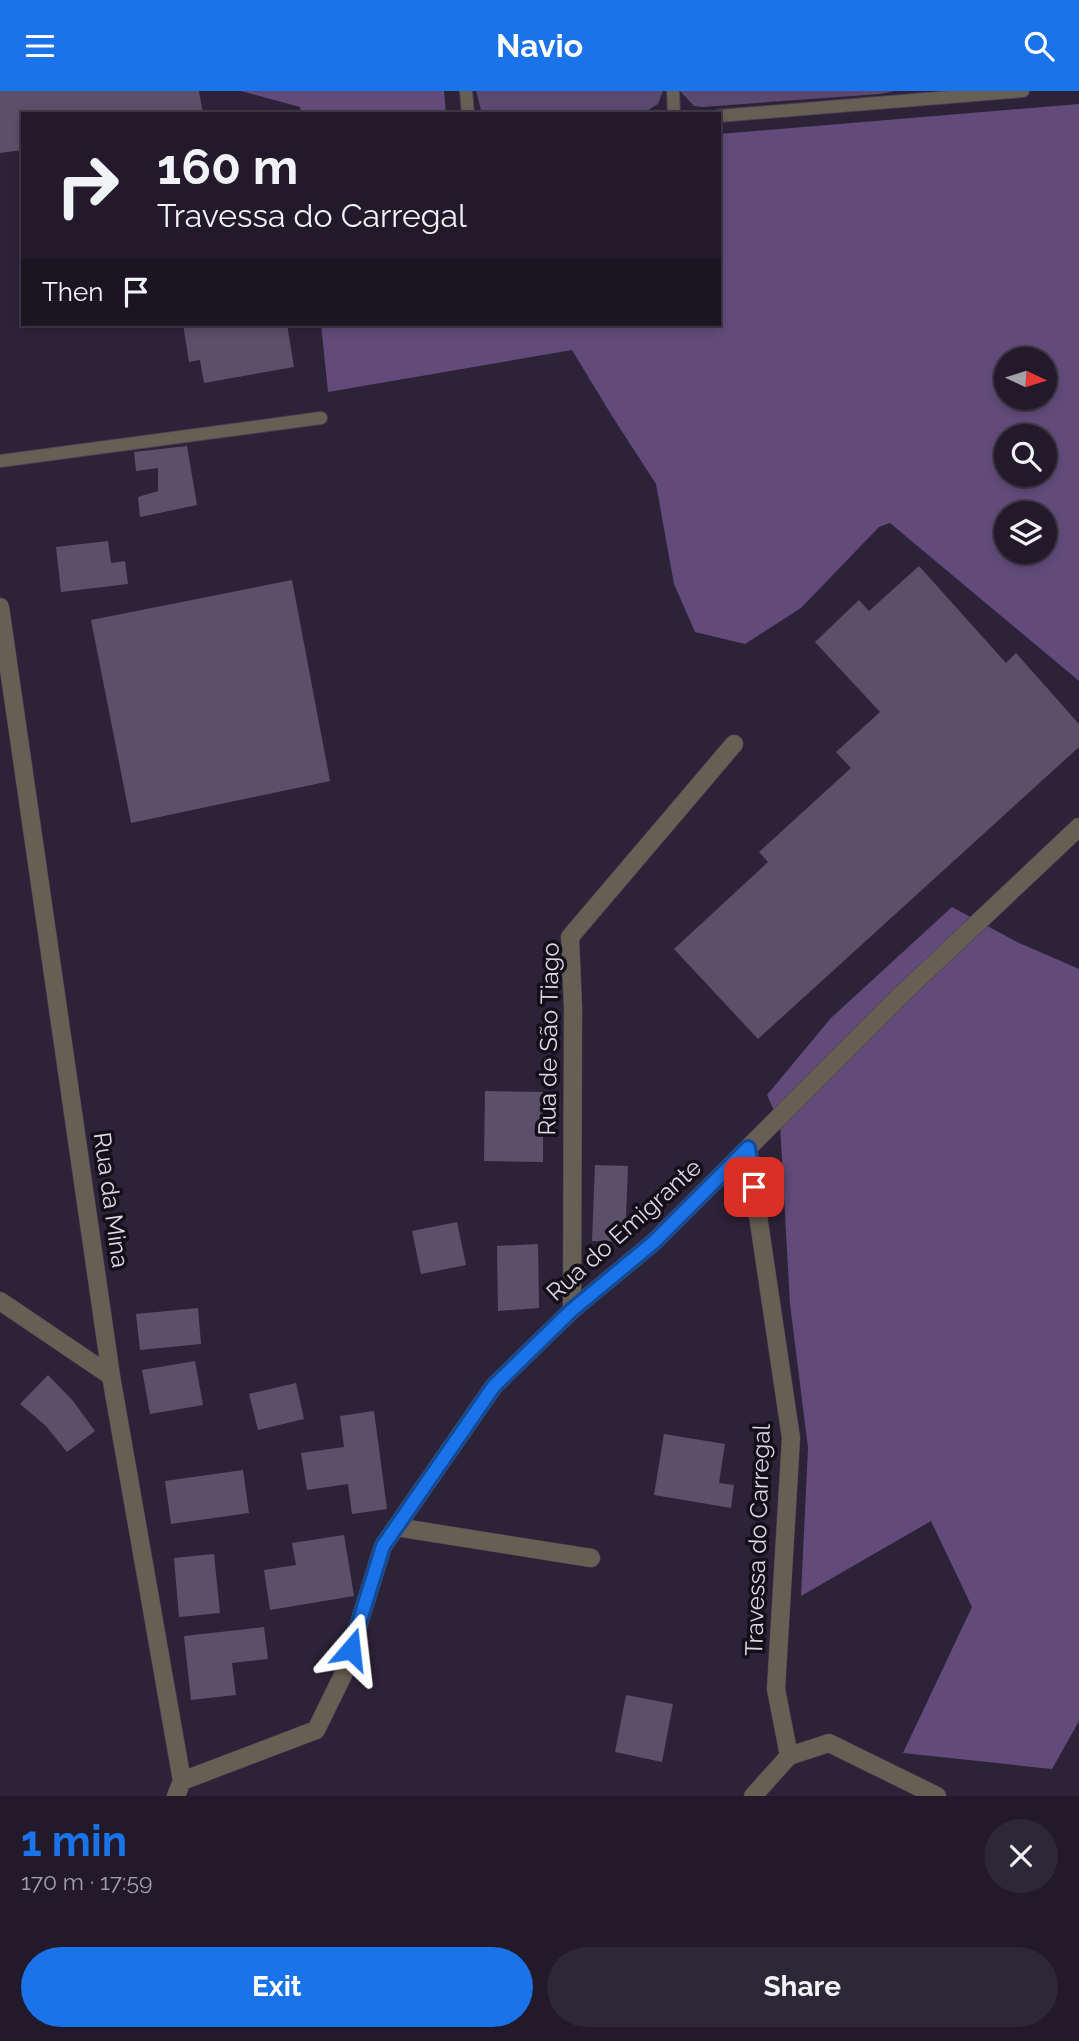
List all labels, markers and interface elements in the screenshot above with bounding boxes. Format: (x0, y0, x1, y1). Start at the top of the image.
icon: menu (21, 27, 59, 65)
text: Navio (496, 27, 583, 64)
icon: search (1020, 27, 1058, 65)
text: 160 m (157, 138, 298, 195)
icon: right (42, 140, 133, 231)
text: Travessa do Carregal (157, 197, 467, 234)
icon: arrive (117, 273, 155, 311)
text: Then (42, 277, 103, 307)
north arrow (994, 347, 1057, 409)
map controls (994, 347, 1057, 564)
button: search (994, 424, 1057, 487)
button: layers (994, 501, 1057, 564)
street label: Rua de São Tiago (532, 942, 565, 1136)
street label: Rua da Mina (88, 1130, 135, 1270)
street label: Rua do Emigrante (540, 1153, 707, 1307)
pin (724, 1157, 784, 1217)
icon: arrive (735, 1168, 773, 1206)
street label: Travessa do Carregal (739, 1423, 776, 1657)
position arrow (314, 1612, 388, 1686)
text: 1 min (21, 1817, 127, 1866)
button: close (984, 1819, 1058, 1893)
text: 170 m · 17:59 (21, 1868, 152, 1895)
button: Exit (21, 1947, 533, 2027)
button: Share (547, 1947, 1058, 2027)

